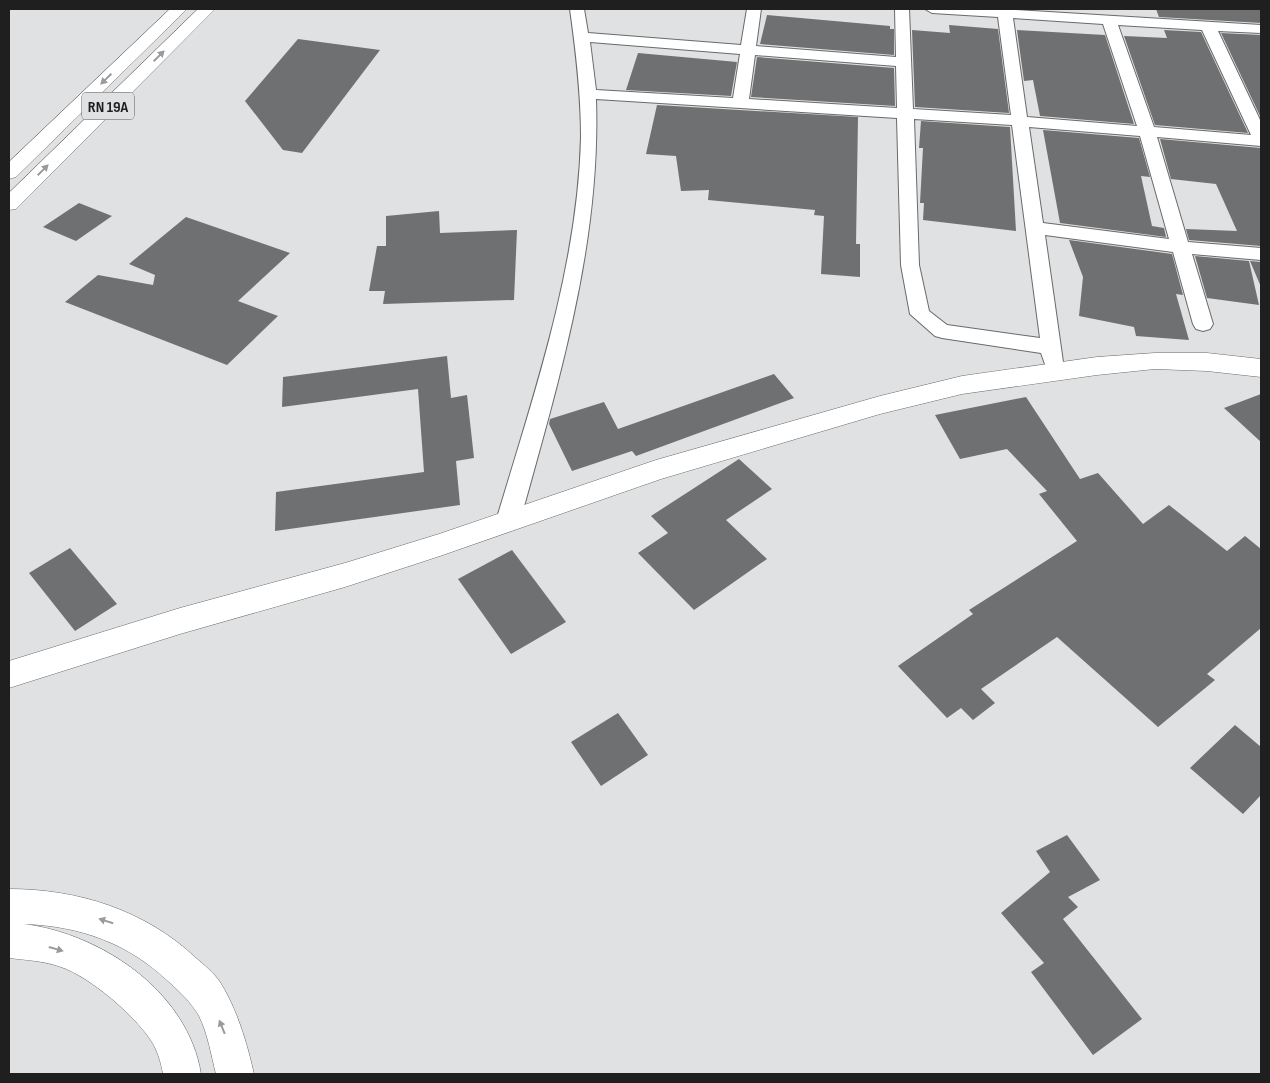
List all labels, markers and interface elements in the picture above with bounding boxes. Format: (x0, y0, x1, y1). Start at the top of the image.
one-way arrow (153, 50, 165, 62)
one-way arrow (100, 73, 112, 85)
road number: RN 19A (82, 92, 134, 120)
one-way arrow (37, 164, 49, 176)
one-way arrow (99, 917, 114, 924)
one-way arrow (49, 945, 64, 953)
one-way arrow (218, 1019, 226, 1034)

